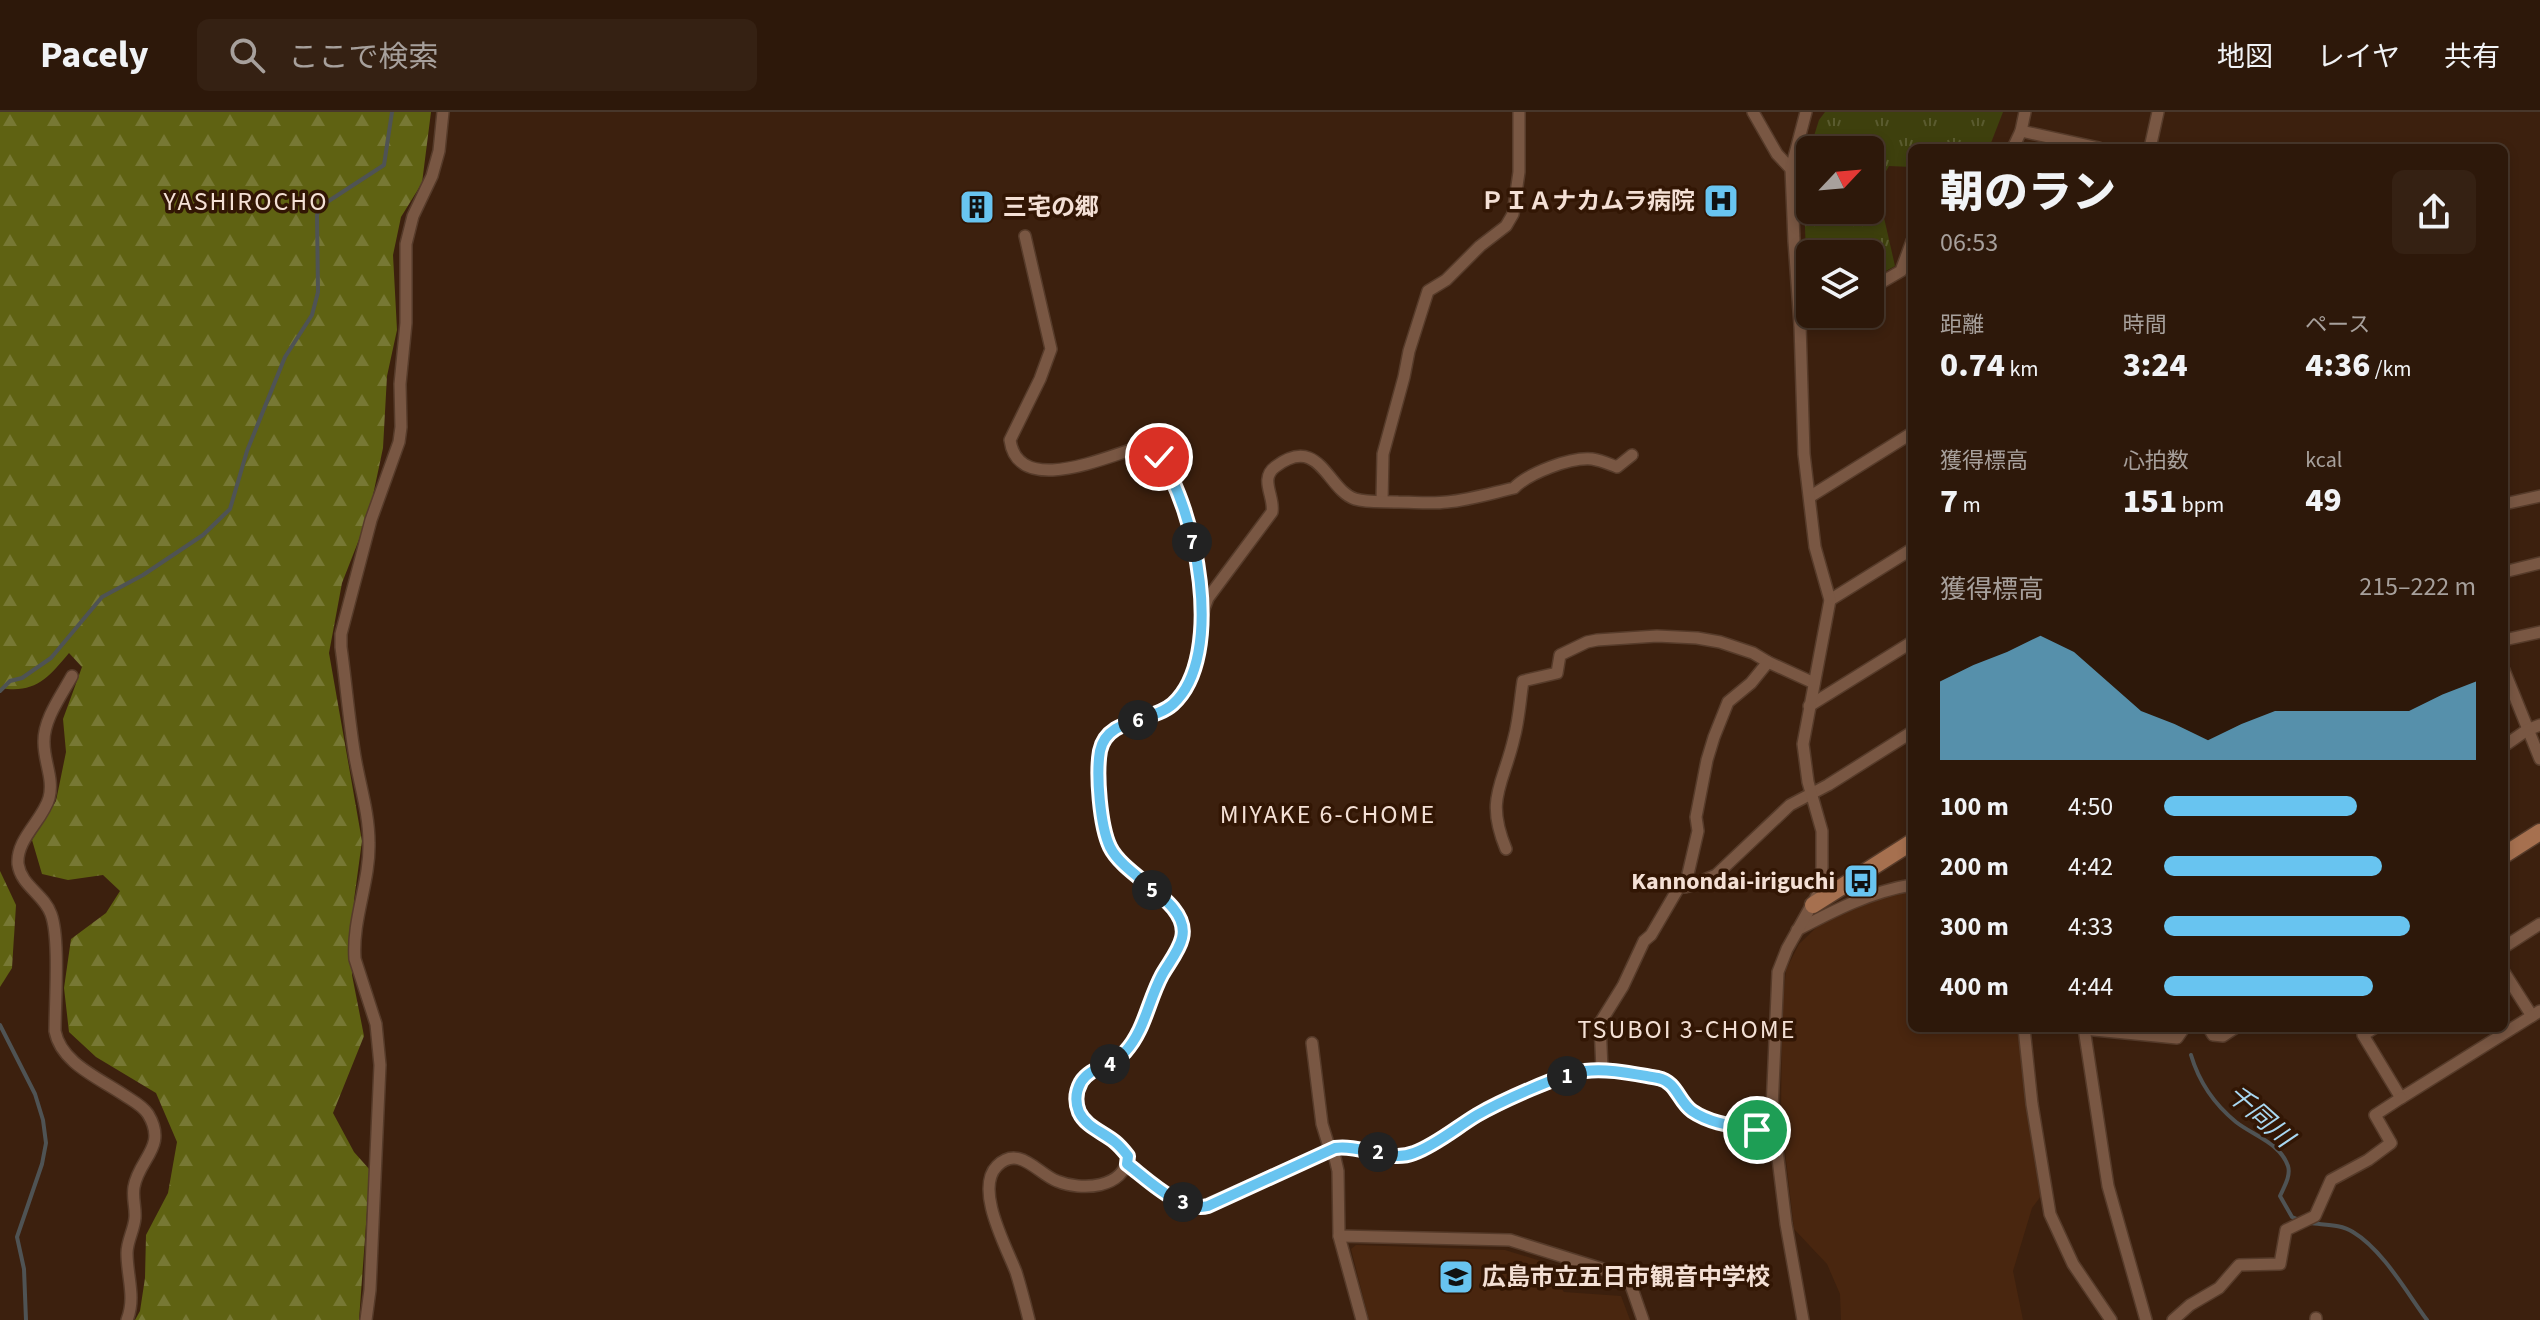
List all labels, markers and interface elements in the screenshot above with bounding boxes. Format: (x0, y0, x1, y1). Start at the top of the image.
search box (197, 19, 757, 91)
text: Pacely (40, 28, 149, 82)
icon: search (225, 33, 269, 77)
text: ここで検索 (289, 36, 439, 79)
text: 地図 (2217, 37, 2273, 77)
text: レイヤ (2317, 37, 2400, 77)
text: 共有 (2444, 37, 2500, 77)
north arrow (1796, 136, 1884, 224)
map controls (1796, 136, 1884, 328)
text: 朝のラン (1940, 162, 2116, 225)
button: share (2392, 170, 2476, 254)
hospital icon: ＰＩＡナカムラ病院 (1702, 182, 1740, 220)
district label: YASHIROCHO (163, 183, 328, 220)
place label: ＰＩＡナカムラ病院 (1480, 184, 1695, 219)
building icon: 三宅の郷 (958, 188, 996, 226)
place label: 三宅の郷 (1003, 190, 1099, 225)
text: 06:53 (1940, 224, 1998, 261)
button: layers (1796, 240, 1884, 328)
text: 距離 (1940, 309, 1984, 341)
text: 時間 (2123, 309, 2167, 341)
text: ペース (2305, 309, 2370, 341)
text: 0.74 (1940, 341, 2005, 390)
text: 3:24 (2123, 341, 2188, 390)
text: 4:36 (2305, 341, 2370, 390)
text: km (2005, 353, 2039, 385)
text: /km (2370, 353, 2412, 385)
pin (1125, 423, 1193, 491)
icon: check (1137, 435, 1181, 479)
text: kcal (2305, 444, 2342, 476)
text: 獲得標高 (1940, 445, 2028, 477)
text: 心拍数 (2123, 445, 2189, 477)
text: 49 (2305, 476, 2342, 525)
text: 7 (1940, 477, 1958, 526)
text: 151 (2123, 477, 2177, 526)
text: m (1958, 489, 1981, 521)
text: bpm (2177, 489, 2224, 521)
pin: 7 (1172, 522, 1212, 562)
text: 7 (1186, 526, 1198, 558)
text: 215–222 m (2359, 568, 2476, 605)
text: 獲得標高 (1940, 571, 2044, 608)
pin: 6 (1118, 700, 1158, 740)
text: 6 (1132, 704, 1144, 736)
text: 100 m (1940, 788, 2009, 825)
text: 4:50 (2068, 788, 2113, 825)
district label: MIYAKE 6-CHOME (1220, 796, 1436, 833)
text: 200 m (1940, 848, 2009, 885)
text: 4:42 (2068, 848, 2113, 885)
bus stop icon: Kannondai-iriguchi (1842, 862, 1880, 900)
place label: Kannondai-iriguchi (1631, 864, 1835, 899)
pin: 5 (1132, 870, 1172, 910)
text: 5 (1146, 874, 1158, 906)
text: 300 m (1940, 908, 2009, 945)
text: 4:33 (2068, 908, 2113, 945)
text: 400 m (1940, 968, 2009, 1005)
text: 4:44 (2068, 968, 2113, 1005)
district label: TSUBOI 3-CHOME (1578, 1011, 1796, 1048)
pin: 4 (1090, 1044, 1130, 1084)
text: 4 (1104, 1048, 1116, 1080)
pin: 1 (1547, 1056, 1587, 1096)
text: 1 (1561, 1060, 1573, 1092)
water label: 千同川 (2219, 1076, 2304, 1158)
pin (1723, 1096, 1791, 1164)
icon: arrive (1735, 1108, 1779, 1152)
pin: 2 (1358, 1132, 1398, 1172)
text: 2 (1372, 1136, 1384, 1168)
pin: 3 (1163, 1182, 1203, 1222)
text: 3 (1177, 1186, 1189, 1218)
school or university icon: 広島市立五日市観音中学校 (1437, 1258, 1475, 1296)
place label: 広島市立五日市観音中学校 (1482, 1260, 1770, 1295)

